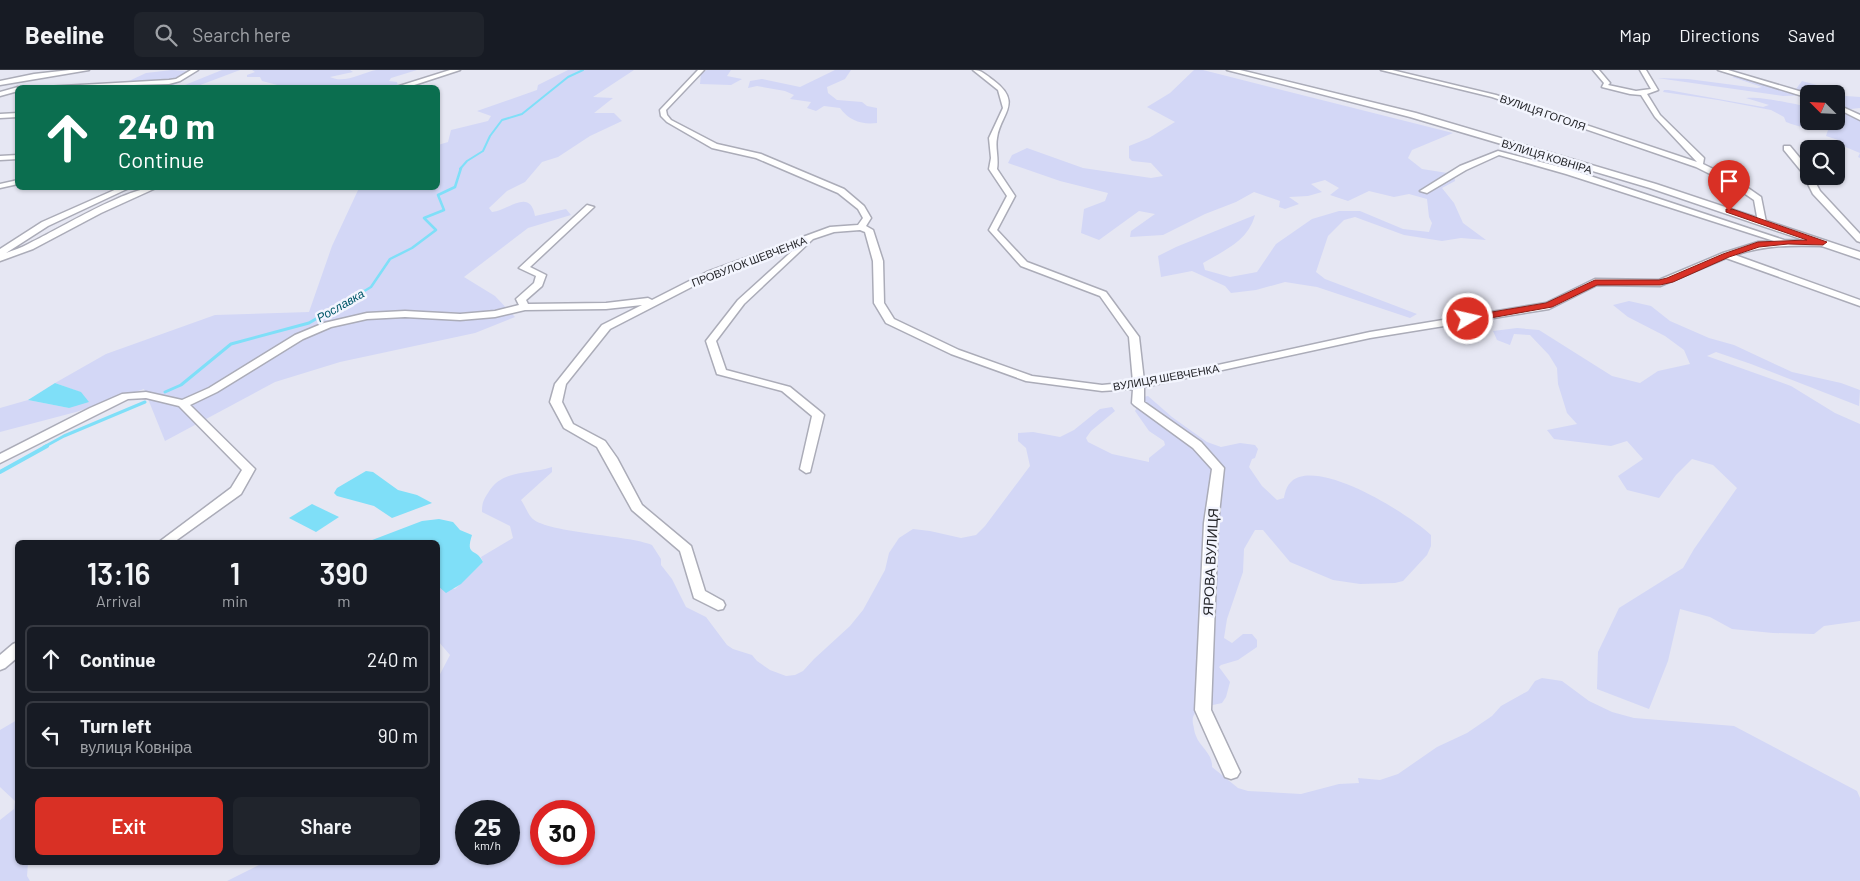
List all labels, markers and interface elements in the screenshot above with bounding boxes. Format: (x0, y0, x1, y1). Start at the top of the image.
search box (134, 12, 484, 57)
text: Beeline (25, 20, 104, 49)
icon: search (152, 21, 180, 49)
text: Search here (192, 23, 291, 46)
text: Map (1619, 24, 1651, 46)
text: Directions (1679, 24, 1760, 46)
text: Saved (1788, 24, 1835, 46)
north arrow (1800, 85, 1845, 130)
map controls (1800, 85, 1845, 185)
street label: ВУЛИЦЯ ГОГОЛЯ (1498, 91, 1588, 133)
text: 240 m (118, 104, 215, 146)
icon: ahead (35, 105, 100, 170)
street label: ВУЛИЦЯ КОВНІРА (1500, 136, 1595, 176)
button: search (1800, 140, 1845, 185)
text: Continue (118, 146, 204, 172)
pin (1708, 160, 1750, 211)
icon: arrive (1715, 167, 1743, 195)
street label: ПРОВУЛОК ШЕВЧЕНКА (690, 233, 809, 289)
water label: Рославка (314, 286, 367, 324)
position arrow (1441, 292, 1493, 344)
street label: ВУЛИЦЯ ШЕВЧЕНКА (1112, 361, 1221, 393)
street label: ЯРОВА ВУЛИЦЯ (1199, 508, 1221, 616)
text: 13:16 (87, 555, 150, 591)
text: 1 (230, 555, 240, 591)
text: 390 (320, 555, 368, 591)
text: Arrival (96, 591, 141, 610)
text: min (222, 591, 248, 610)
text: m (337, 591, 351, 610)
icon: ahead (37, 645, 65, 673)
text: Continue (80, 648, 156, 671)
text: 240 m (367, 648, 418, 671)
text: Turn left (80, 714, 151, 737)
icon: left (37, 721, 65, 749)
text: 90 m (378, 724, 418, 747)
text: вулиця Ковніра (80, 737, 192, 756)
button: Exit (35, 797, 223, 855)
button: Share (233, 797, 420, 855)
speed limit sign: 30 (530, 800, 595, 865)
text: 25 (474, 811, 501, 841)
text: km/h (474, 838, 501, 852)

